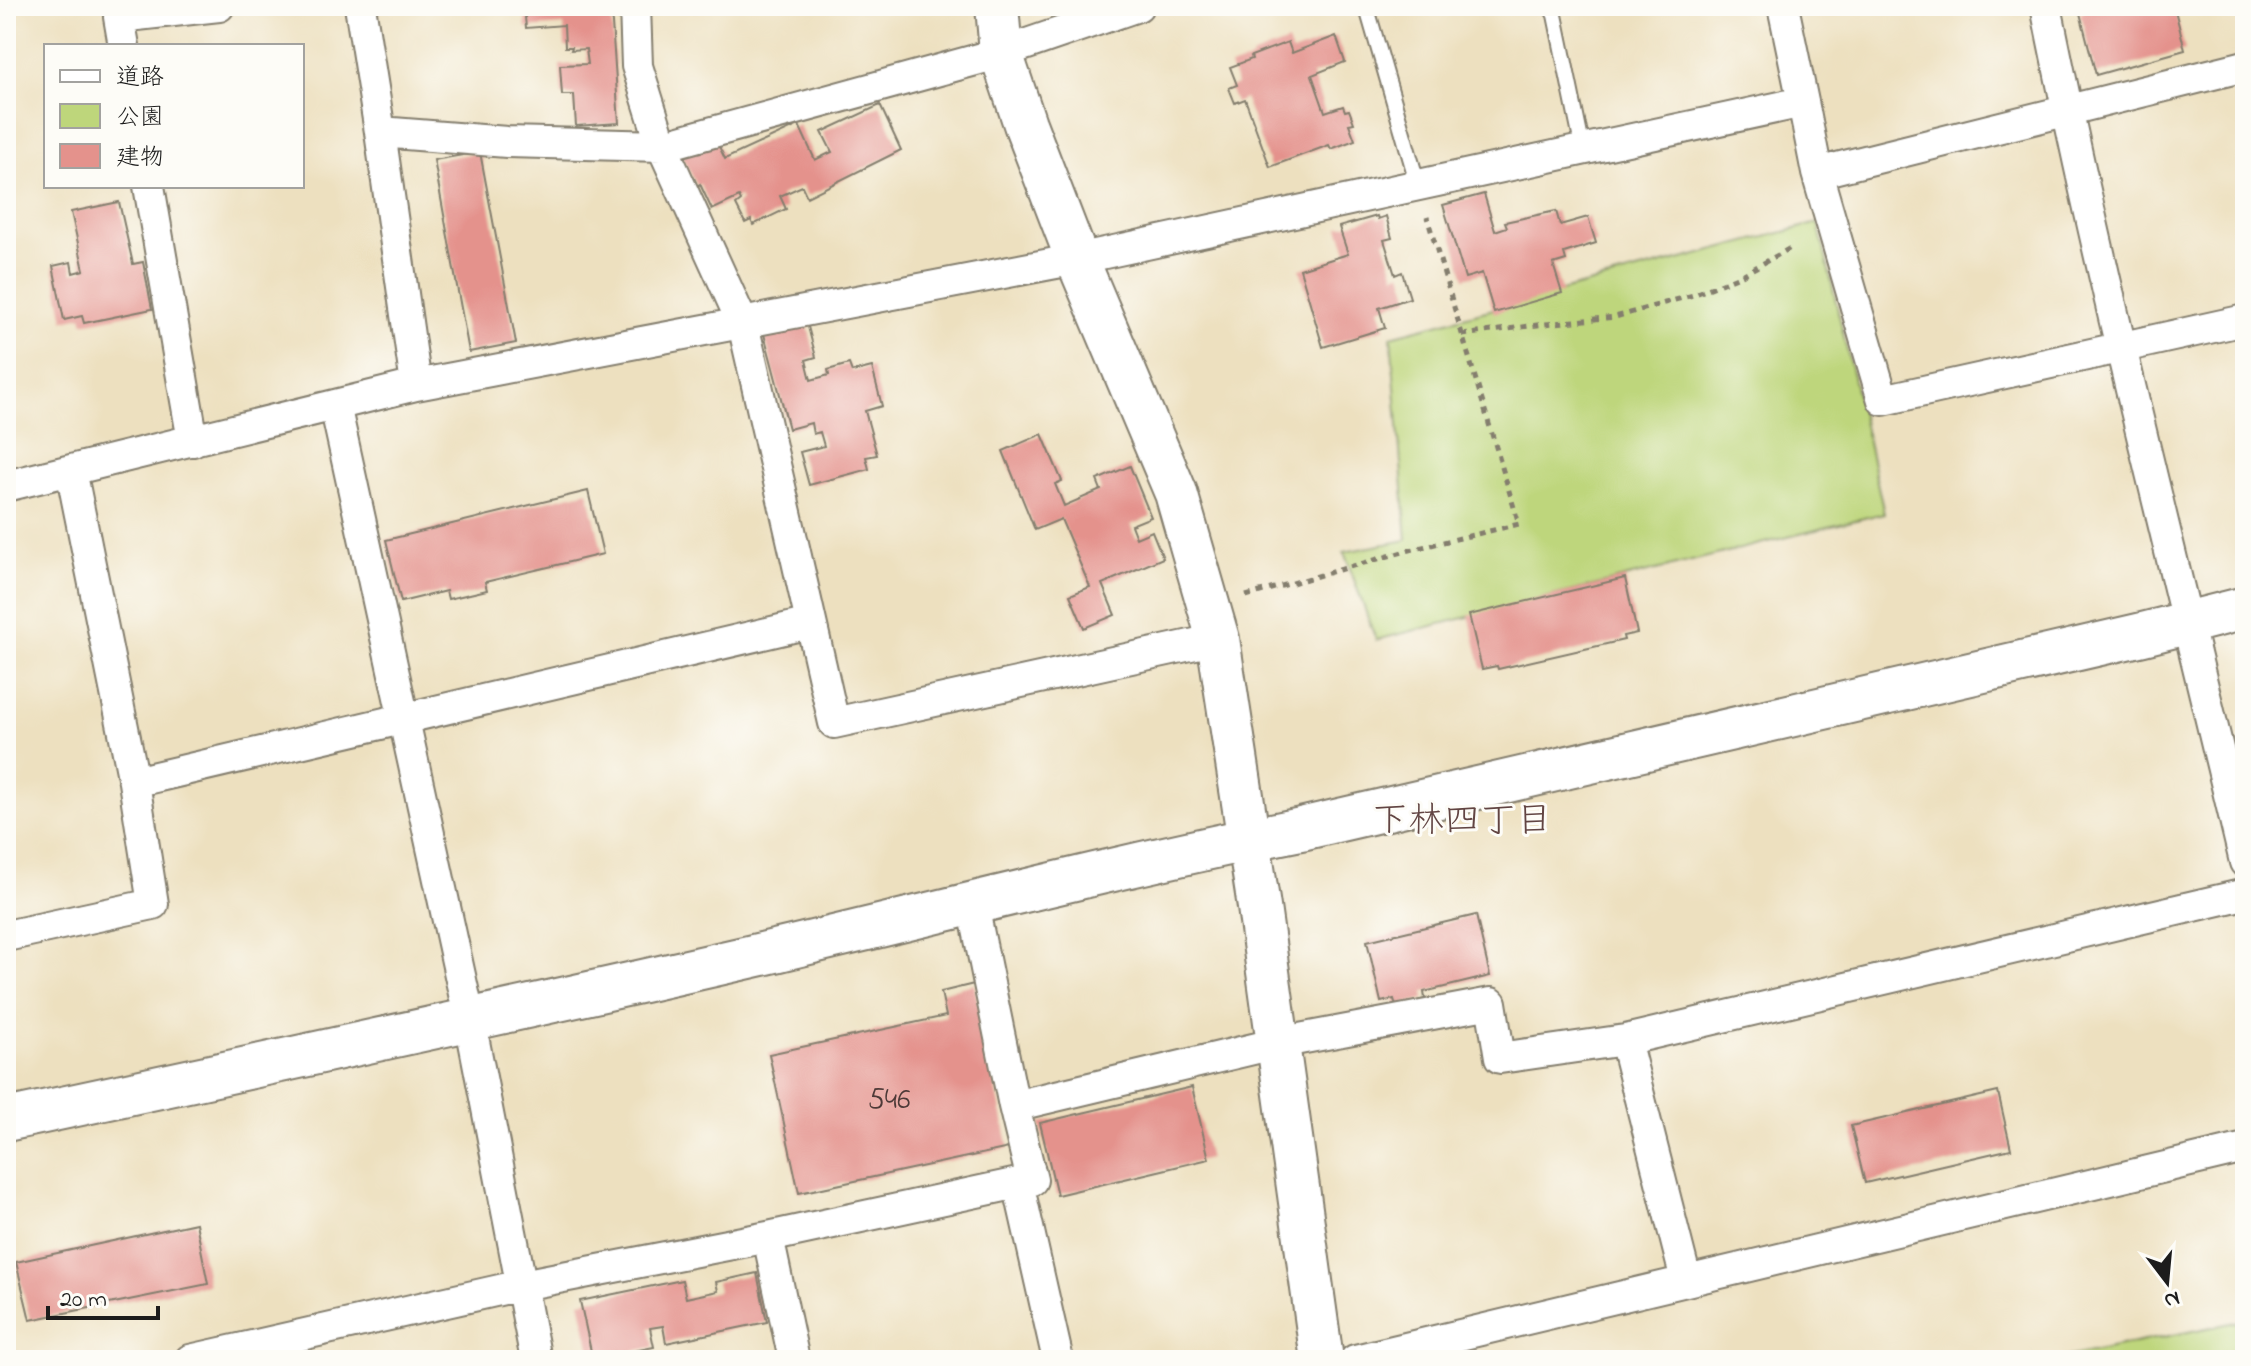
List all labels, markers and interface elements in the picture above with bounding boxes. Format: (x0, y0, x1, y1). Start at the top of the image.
legend (44, 44, 304, 188)
text: 道路 (116, 61, 164, 96)
text: 公園 (116, 101, 164, 136)
text: 建物 (116, 141, 164, 176)
district label: 下林四丁目 (1372, 796, 1552, 849)
house number: 546 (868, 1079, 910, 1123)
north arrow (2127, 1242, 2207, 1322)
scale bar (48, 1270, 158, 1320)
text: N (2160, 1281, 2183, 1316)
text: 20 m (60, 1283, 107, 1318)

